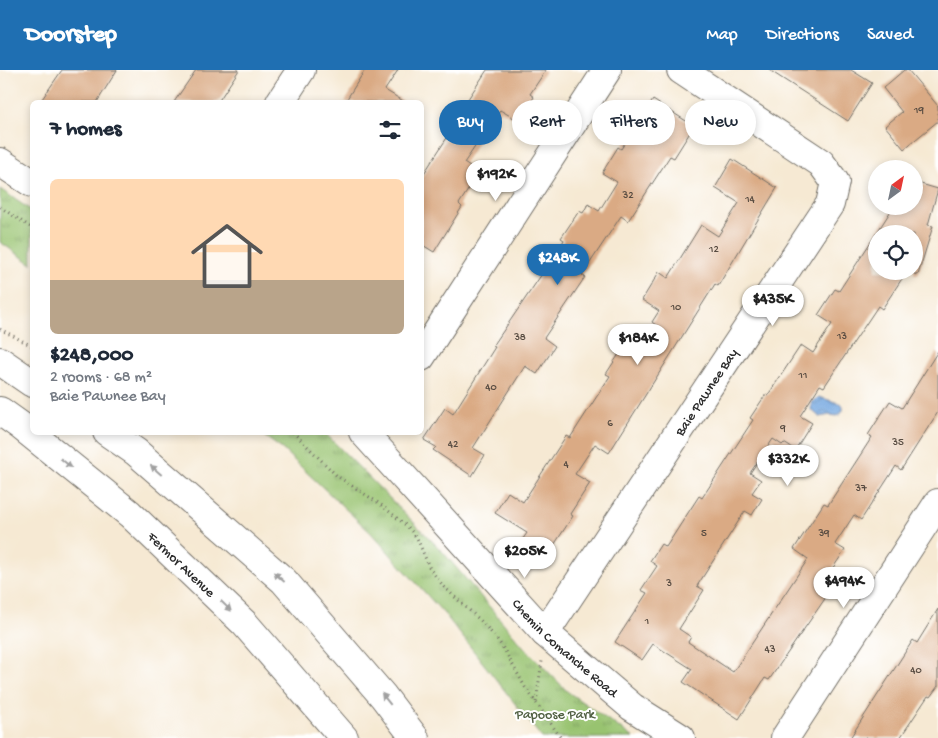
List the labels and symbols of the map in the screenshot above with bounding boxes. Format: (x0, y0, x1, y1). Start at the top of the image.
house number: 19 (913, 105, 924, 117)
pin: $192K (461, 160, 531, 202)
north arrow (868, 160, 922, 215)
house number: 32 (621, 190, 634, 202)
house number: 14 (744, 194, 756, 206)
pin: $248K (523, 244, 593, 286)
house number: 12 (708, 244, 720, 256)
pin: $435K (738, 284, 808, 327)
house number: 10 (670, 302, 681, 314)
pin: $184K (603, 324, 673, 366)
house number: 13 (836, 331, 847, 343)
house number: 38 (513, 332, 526, 344)
street label: Baie Pawnee Bay (672, 346, 743, 441)
house number: 11 (798, 370, 807, 382)
house number: 40 (485, 382, 497, 394)
house number: 6 (607, 418, 613, 430)
house number: 9 (779, 423, 786, 435)
house number: 35 (891, 437, 904, 449)
house number: 42 (448, 439, 459, 451)
pin: $332K (753, 444, 823, 487)
one-way arrow (59, 457, 72, 468)
house number: 4 (563, 459, 569, 471)
one-way arrow (151, 464, 163, 476)
house number: 37 (854, 483, 867, 495)
house number: 5 (701, 528, 707, 540)
house number: 39 (817, 528, 830, 540)
street label: Fermor Avenue (142, 529, 218, 602)
pin: $205K (490, 536, 560, 579)
pin: $494K (809, 566, 879, 609)
one-way arrow (273, 571, 285, 583)
house number: 3 (665, 578, 672, 590)
street label: Chemin Comanche Road (507, 596, 622, 703)
one-way arrow (220, 600, 232, 612)
house number: 1 (644, 616, 649, 628)
house number: 43 (765, 644, 776, 656)
house number: 40 (910, 665, 922, 677)
one-way arrow (380, 693, 391, 706)
park label: Papoose Park (514, 707, 596, 724)

